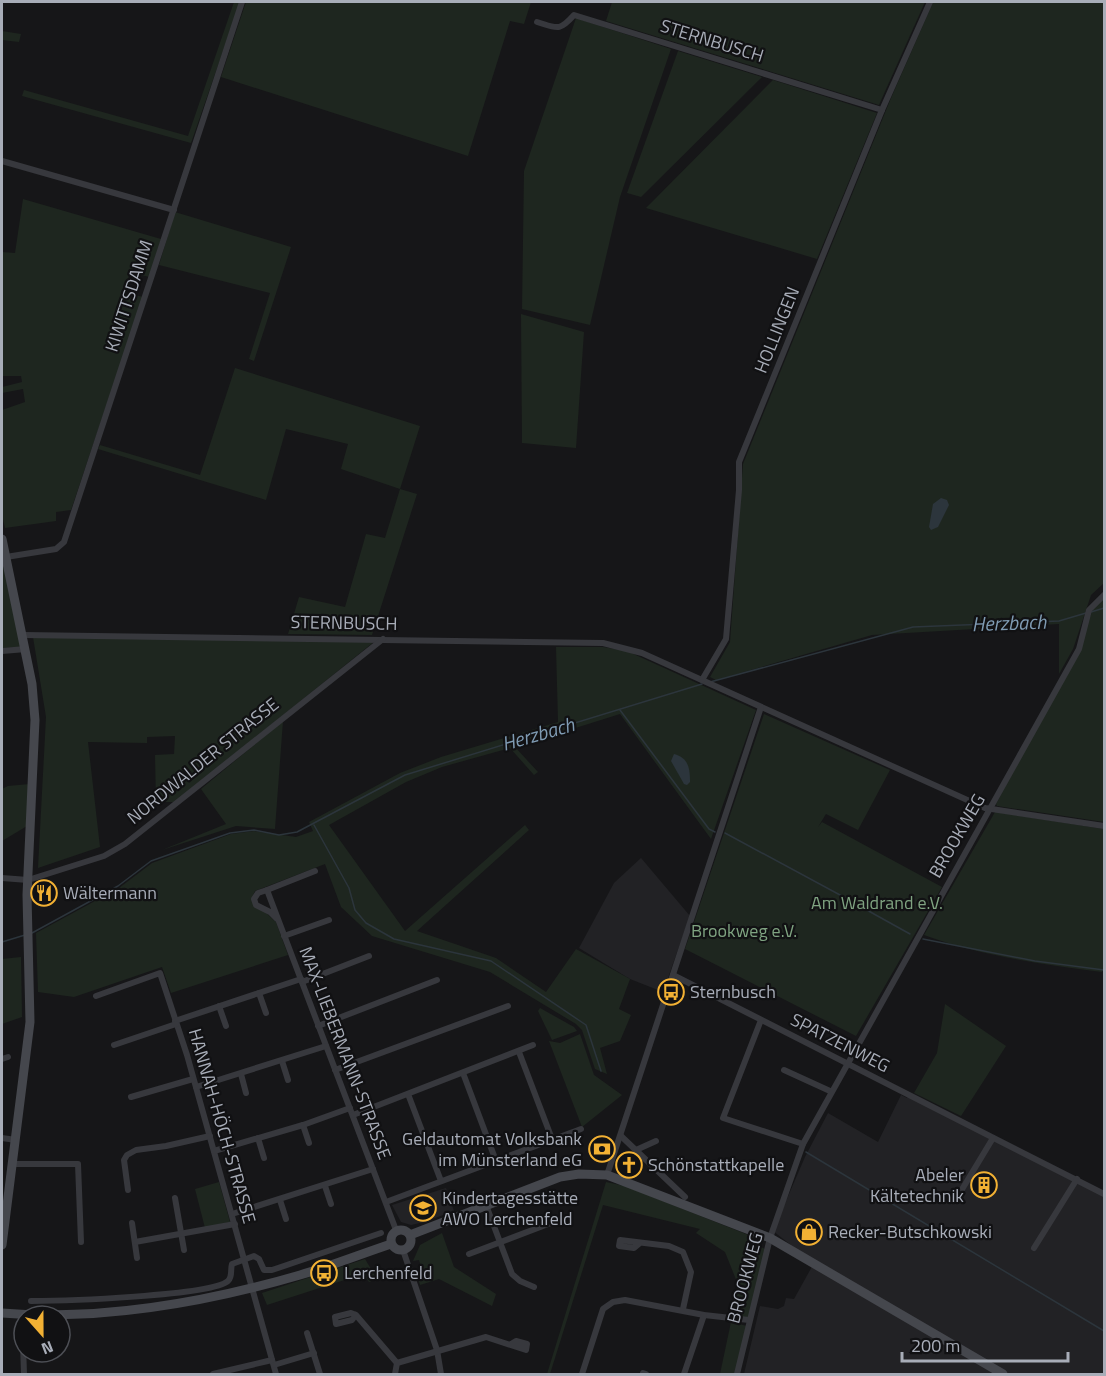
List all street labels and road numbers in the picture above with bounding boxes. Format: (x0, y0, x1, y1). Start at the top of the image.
street label: STERNBUSCH (657, 12, 767, 69)
street label: KIWITTSDAMM (98, 236, 159, 355)
street label: HOLLINGEN (747, 283, 806, 377)
street label: STERNBUSCH (290, 608, 398, 637)
street label: NORDWALDER STRASSE (121, 691, 284, 830)
street label: BROOKWEG (922, 789, 992, 883)
street label: MAX-LIEBERMANN-STRASSE (292, 942, 399, 1163)
street label: SPATZENWEG (786, 1006, 894, 1079)
street label: HANNAH-HÖCH-STRASSE (182, 1025, 263, 1227)
street label: BROOKWEG (719, 1229, 770, 1326)

